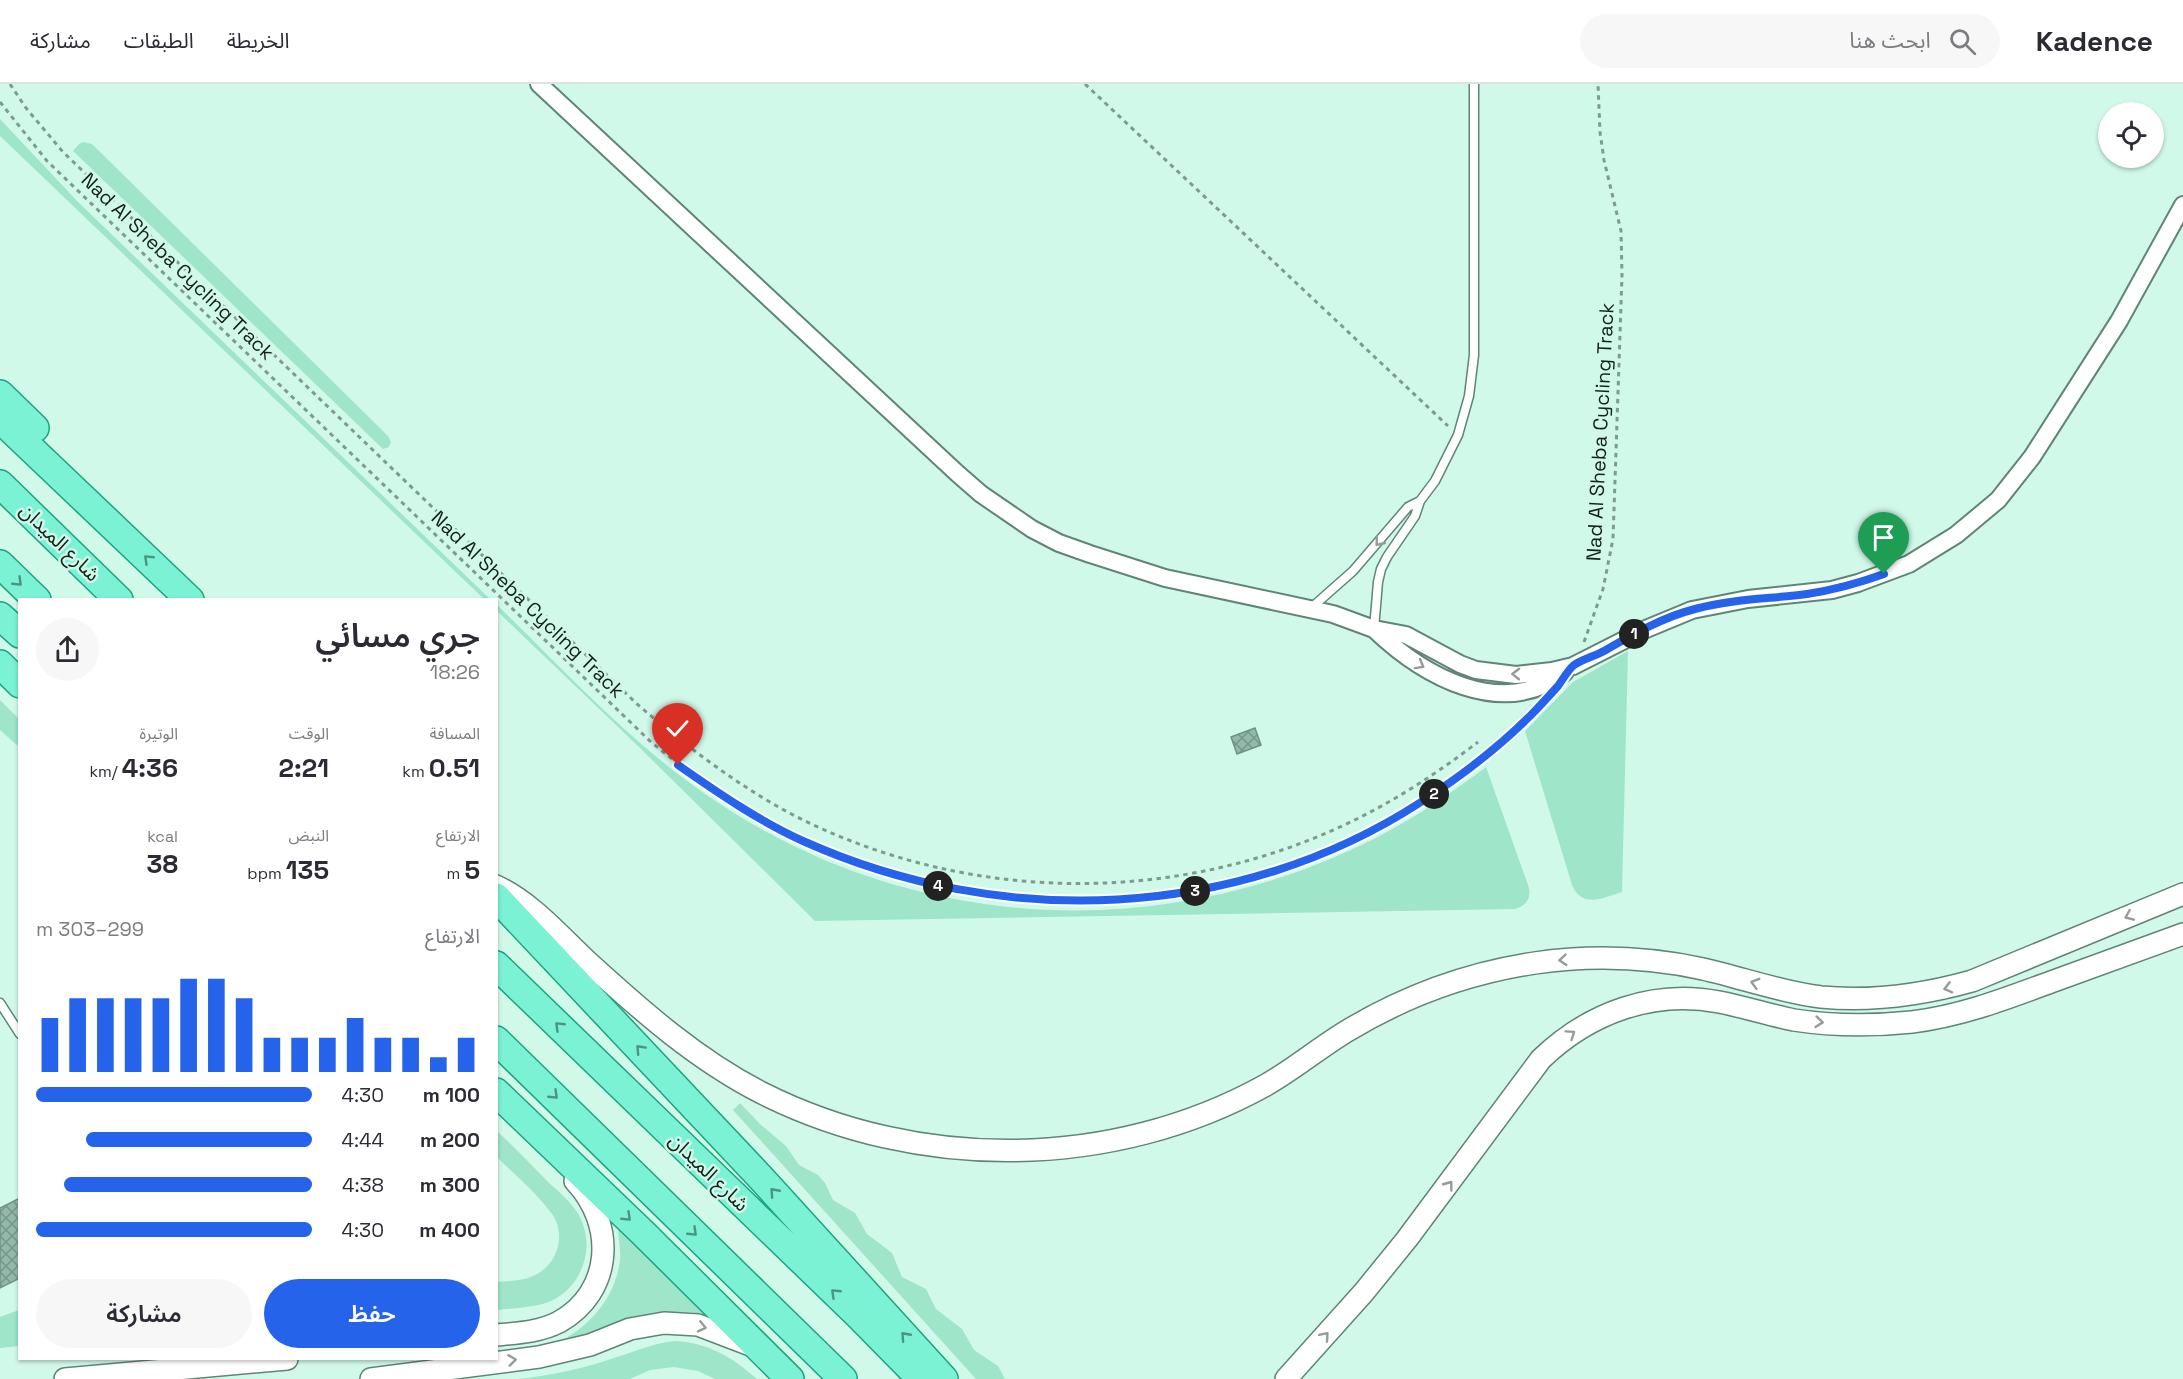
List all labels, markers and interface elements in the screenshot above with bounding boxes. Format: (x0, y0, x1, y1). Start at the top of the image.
search box (1580, 14, 2000, 68)
text: Kadence (2036, 23, 2153, 59)
icon: search (1946, 25, 1979, 58)
text: ابحث هنا (1849, 26, 1931, 54)
text: مشاركة (30, 27, 91, 54)
text: الطبقات (124, 27, 194, 54)
text: الخريطة (227, 27, 290, 54)
map controls (2098, 102, 2164, 168)
button: locate (2098, 102, 2164, 168)
street label: Nad Al Sheba Cycling Track (76, 167, 280, 365)
street label: Nad Al Sheba Cycling Track (1580, 302, 1620, 562)
street label: شارع الميدان (13, 497, 106, 588)
street label: Nad Al Sheba Cycling Track (426, 505, 630, 703)
pin (1858, 512, 1909, 574)
icon: arrive (1867, 521, 1900, 554)
one-way arrow (1375, 535, 1386, 546)
one-way arrow (144, 556, 155, 567)
one-way arrow (12, 575, 22, 586)
text: جري مسائي (315, 615, 480, 657)
button: share (36, 618, 99, 681)
pin: 1 (1619, 619, 1649, 649)
text: 1 (1630, 623, 1638, 644)
one-way arrow (1414, 658, 1424, 669)
text: 18:26 (430, 659, 480, 685)
one-way arrow (1511, 668, 1520, 680)
pin (652, 703, 703, 765)
icon: check (661, 712, 694, 745)
text: الوتيرة (140, 723, 178, 744)
text: الوقت (289, 723, 329, 744)
text: المسافة (430, 723, 480, 744)
text: 4:36 (122, 751, 178, 785)
text: 2:21 (279, 751, 329, 785)
text: 0.51 (429, 751, 480, 785)
text: /km (89, 761, 122, 782)
text: km (402, 761, 429, 782)
pin: 2 (1419, 779, 1449, 809)
text: 2 (1429, 783, 1439, 804)
text: النبض (288, 825, 329, 846)
text: الارتفاع (436, 825, 480, 846)
text: kcal (147, 826, 178, 847)
text: 38 (147, 847, 178, 881)
text: 135 (286, 853, 329, 887)
text: 5 (464, 853, 480, 887)
text: bpm (247, 863, 286, 884)
text: m (447, 863, 464, 884)
pin: 4 (923, 871, 953, 901)
text: 4 (933, 875, 943, 896)
pin: 3 (1180, 876, 1210, 906)
text: 3 (1190, 880, 1200, 901)
one-way arrow (2124, 909, 2135, 921)
text: 299–303 m (36, 916, 144, 942)
text: الارتفاع (425, 923, 480, 949)
one-way arrow (1558, 953, 1567, 966)
one-way arrow (1750, 978, 1761, 990)
one-way arrow (1943, 980, 1953, 993)
one-way arrow (1814, 1016, 1824, 1028)
one-way arrow (555, 1022, 565, 1033)
one-way arrow (1564, 1030, 1575, 1041)
one-way arrow (636, 1046, 647, 1056)
text: 4:30 (342, 1082, 384, 1108)
text: 100 m (423, 1082, 480, 1108)
one-way arrow (546, 1088, 557, 1099)
text: 4:44 (341, 1127, 384, 1153)
text: 200 m (420, 1127, 480, 1153)
street label: شارع الميدان (662, 1127, 755, 1218)
text: 4:38 (342, 1172, 384, 1198)
text: 300 m (420, 1172, 480, 1198)
one-way arrow (1441, 1180, 1452, 1191)
one-way arrow (770, 1188, 781, 1199)
one-way arrow (619, 1209, 630, 1220)
text: 4:30 (342, 1217, 384, 1243)
text: 400 m (419, 1217, 480, 1243)
one-way arrow (686, 1224, 697, 1235)
button: مشاركة (36, 1279, 252, 1348)
button: حفظ (264, 1279, 480, 1348)
one-way arrow (831, 1289, 841, 1300)
one-way arrow (696, 1320, 706, 1333)
one-way arrow (901, 1332, 912, 1342)
one-way arrow (1318, 1332, 1329, 1343)
one-way arrow (508, 1354, 517, 1367)

